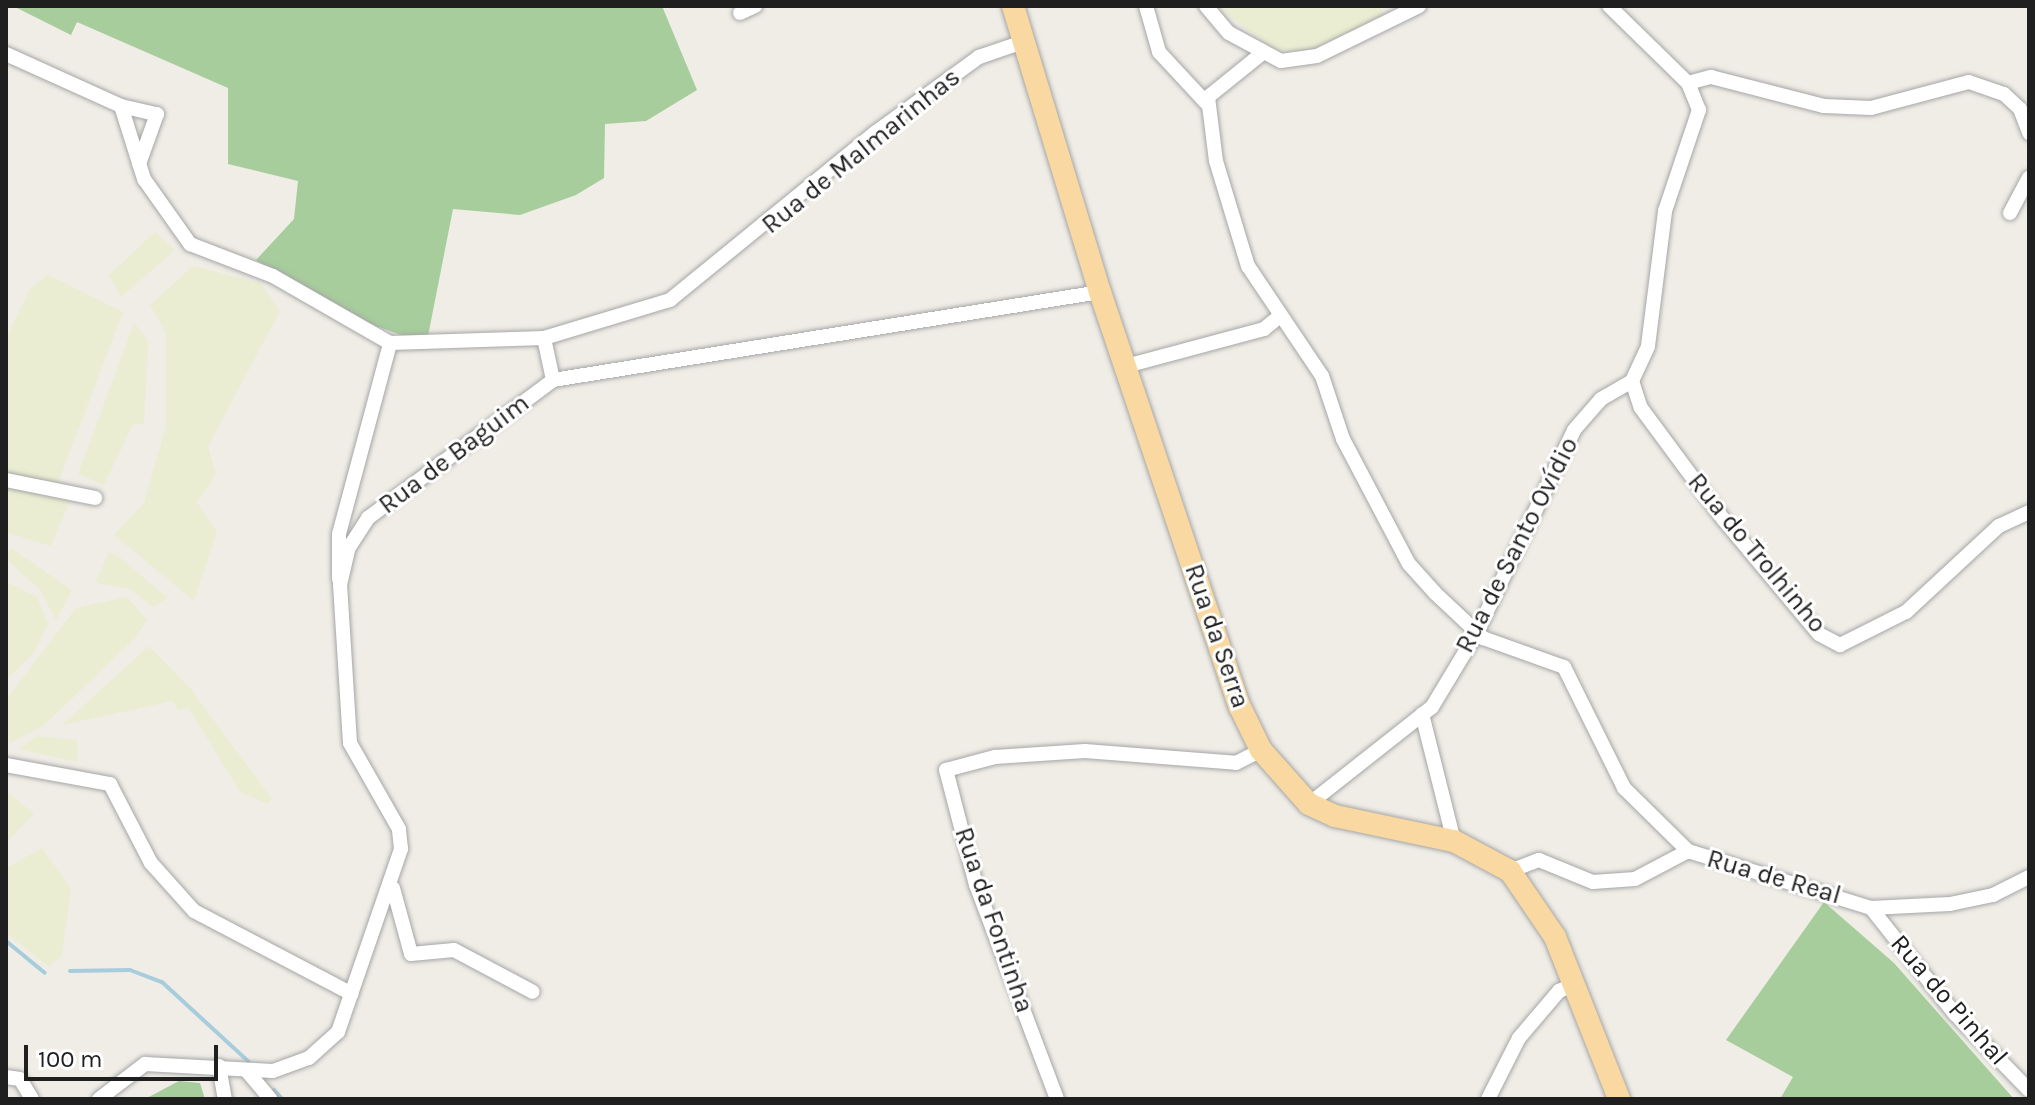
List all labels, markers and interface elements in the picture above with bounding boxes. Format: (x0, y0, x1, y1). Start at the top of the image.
street label: Rua de Malmarinhas (756, 62, 966, 240)
street label: Rua de Baguim (373, 387, 535, 521)
street label: Rua de Santo Ovídio (1449, 432, 1585, 658)
street label: Rua do Trolhinho (1681, 467, 1833, 639)
street label: Rua da Serra (1178, 560, 1256, 712)
street label: Rua da Fontinha (948, 823, 1040, 1017)
street label: Rua de Real (1703, 843, 1845, 911)
street label: Rua do Pinhal (1884, 928, 2014, 1072)
scale bar (28, 1029, 222, 1079)
text: 100 m (38, 1045, 103, 1073)

